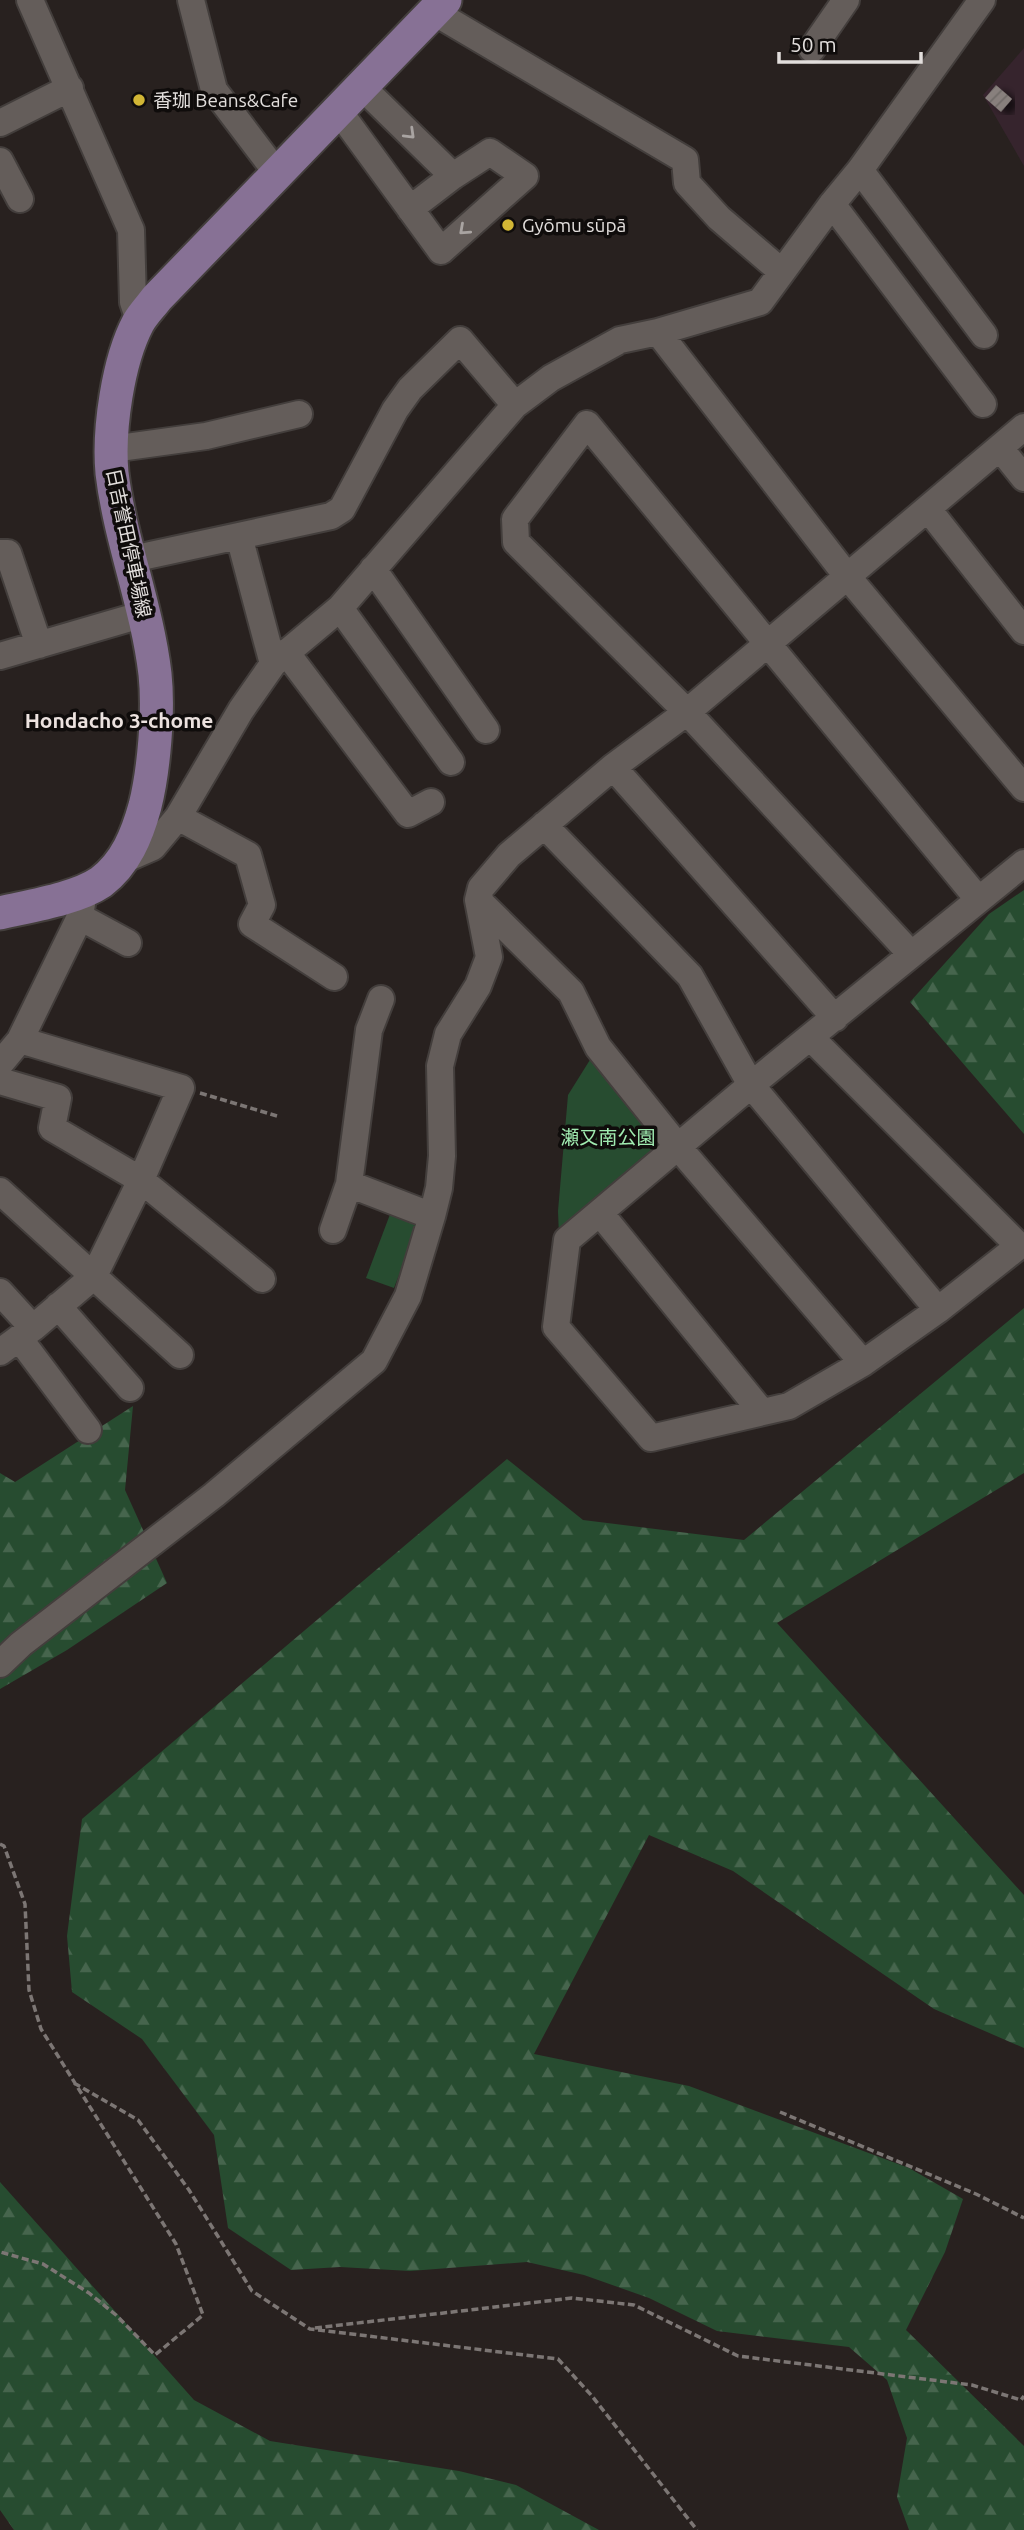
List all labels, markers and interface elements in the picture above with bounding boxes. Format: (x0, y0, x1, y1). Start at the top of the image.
scale bar (779, 21, 921, 65)
text: 50 m (790, 32, 837, 56)
place label: 香珈 Beans&Cafe (153, 89, 298, 111)
marker: 香珈 Beans&Cafe (131, 92, 147, 108)
one-way arrow (402, 125, 415, 138)
place label: Gyōmu sūpā (522, 214, 626, 236)
marker: Gyōmu sūpā (500, 217, 516, 233)
one-way arrow (459, 222, 472, 234)
street label: 日吉誉田停車場線 (102, 466, 156, 620)
district label: Hondacho 3-chome (25, 708, 213, 732)
park label: 瀬又南公園 (560, 1126, 656, 1148)

